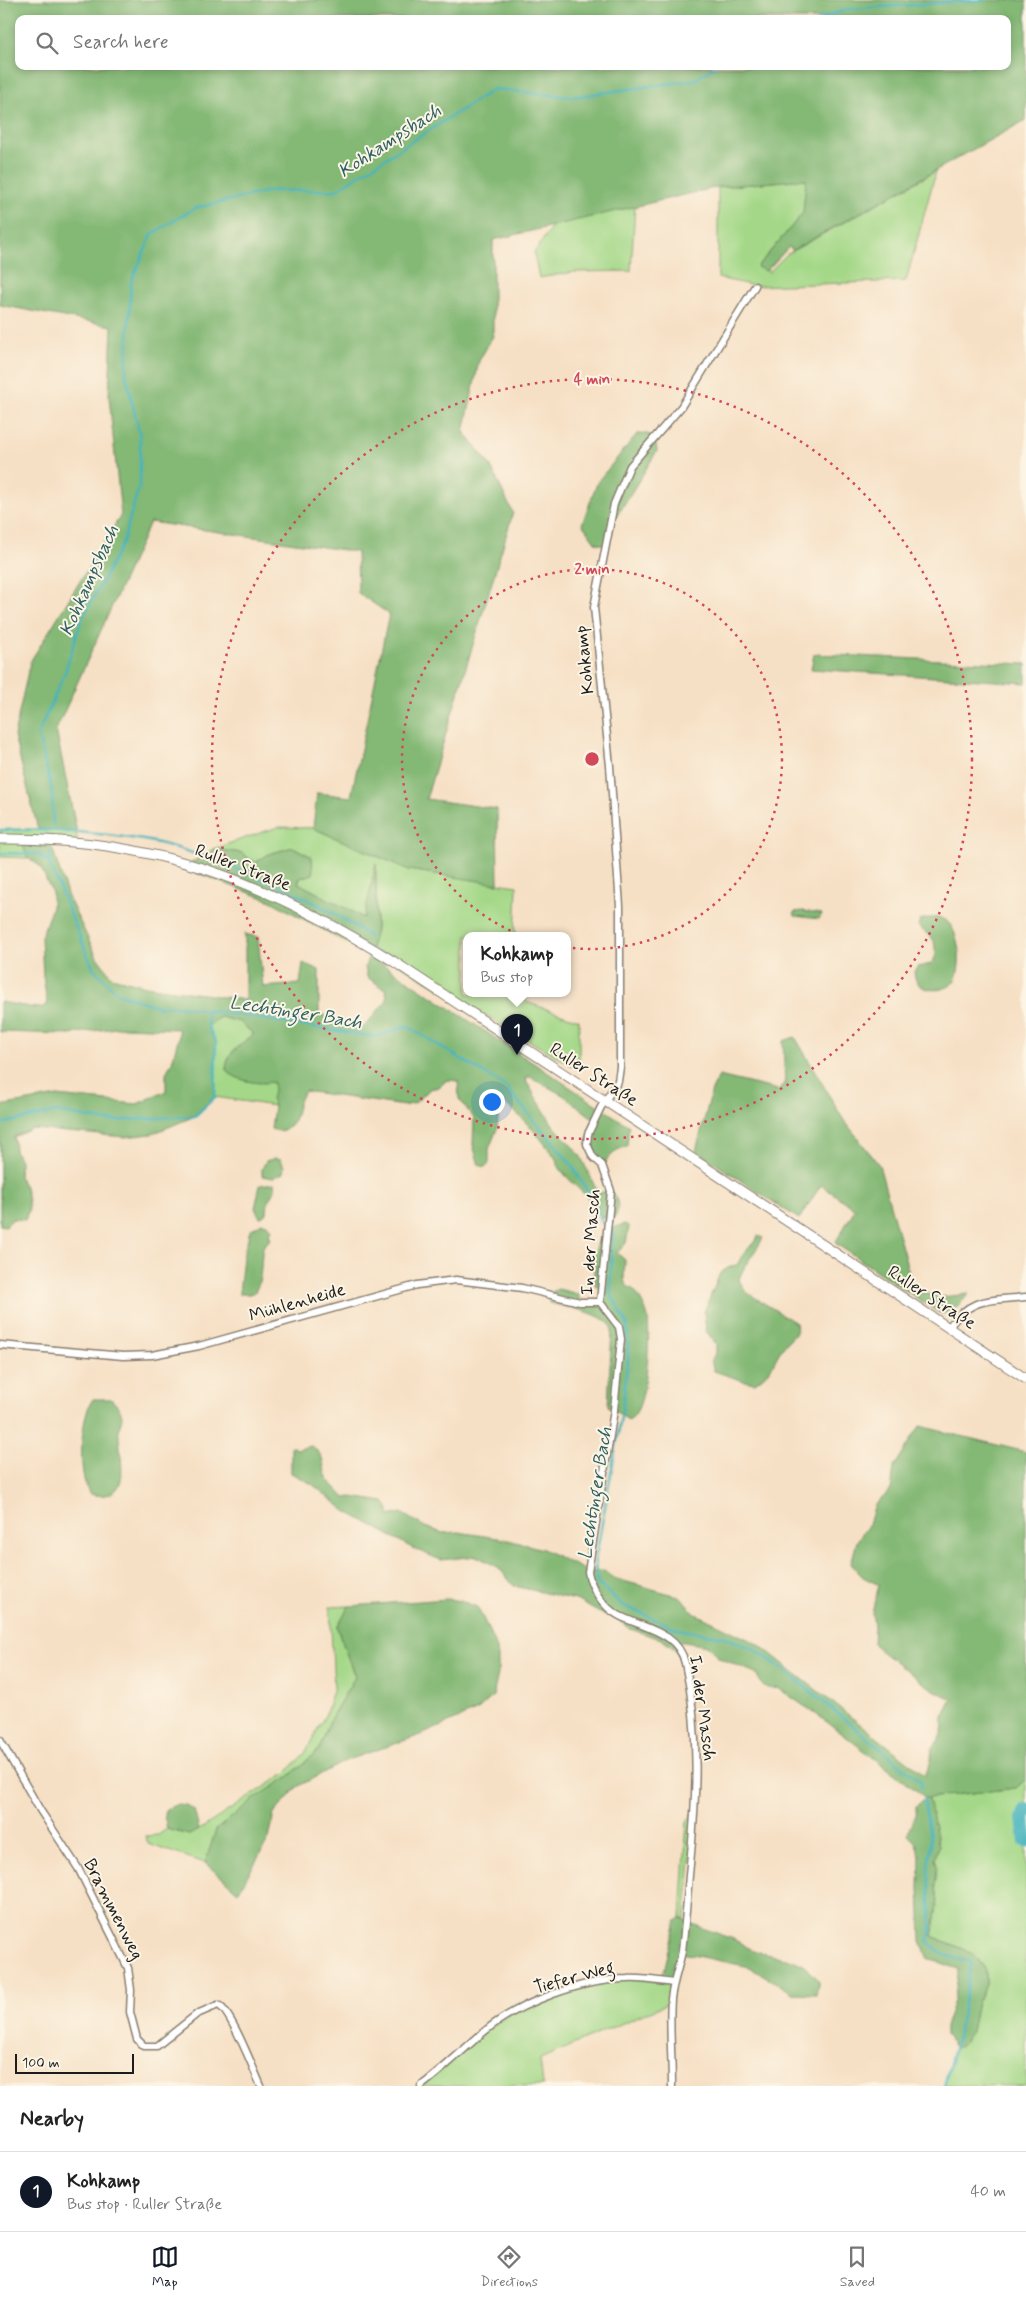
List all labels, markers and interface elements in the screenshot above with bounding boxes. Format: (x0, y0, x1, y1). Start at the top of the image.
search box (15, 15, 1011, 70)
icon: search (33, 29, 61, 57)
text: Search here (73, 30, 169, 55)
water label: Kohkampsbach (333, 98, 447, 184)
text: 4 min (574, 370, 610, 390)
water label: Kohkampsbach (54, 521, 125, 640)
text: 2 min (574, 560, 610, 580)
street label: Kohkamp (569, 624, 601, 696)
centre of rings (583, 750, 601, 768)
street label: Ruller Straße (191, 839, 294, 897)
popup (463, 932, 571, 997)
text: Kohkamp (480, 942, 554, 967)
text: Bus stop (480, 967, 533, 988)
water label: Lechtinger Bach (227, 990, 364, 1037)
pin: 1 (501, 1014, 533, 1055)
street label: Ruller Straße (545, 1037, 642, 1112)
your location (479, 1089, 505, 1115)
street label: In der Masch (575, 1188, 607, 1296)
street label: Ruller Straße (883, 1260, 980, 1335)
street label: Mühlenheide (246, 1278, 348, 1328)
water label: Lechtinger Bach (573, 1425, 620, 1562)
street label: In der Masch (683, 1654, 721, 1763)
street label: Brammenweg (77, 1855, 149, 1964)
street label: Tiefer Weg (531, 1956, 618, 2002)
scale bar (15, 2051, 134, 2074)
text: 100 m (22, 2054, 60, 2072)
text: Nearby (20, 2105, 84, 2133)
text: Kohkamp (67, 2169, 140, 2194)
text: 1 (32, 2181, 40, 2202)
text: 40 m (970, 2181, 1006, 2202)
text: Bus stop · Ruller Straße (67, 2194, 222, 2215)
tab: Map (151, 2243, 179, 2291)
tab: Directions (481, 2243, 538, 2291)
tab: Saved (840, 2243, 875, 2291)

